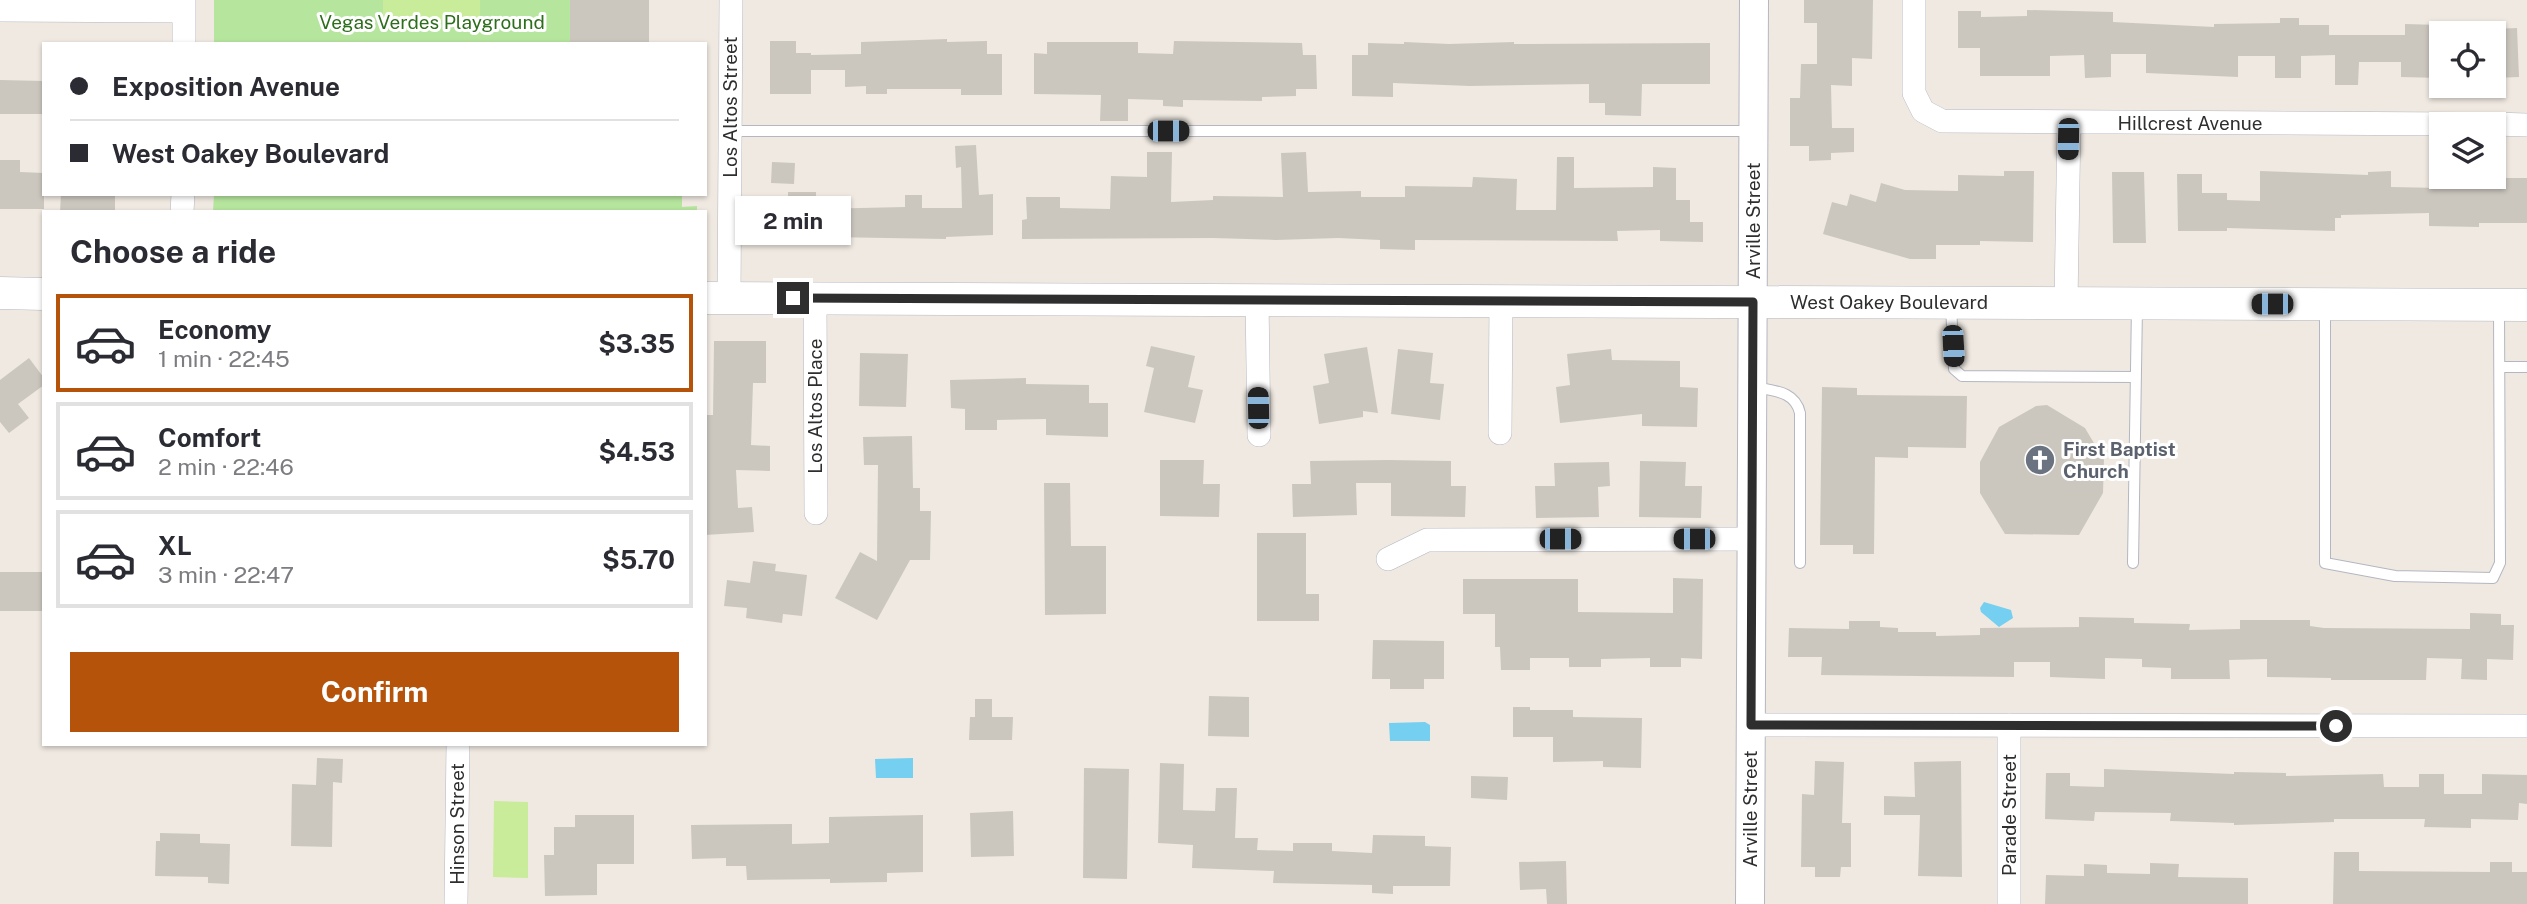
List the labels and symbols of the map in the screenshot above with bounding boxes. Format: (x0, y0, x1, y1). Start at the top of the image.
park label: Vegas Verdes Playground (319, 11, 545, 33)
street label: Los Altos Street (719, 36, 741, 178)
street label: Hillcrest Avenue (2118, 112, 2262, 134)
car (2058, 118, 2079, 160)
car (1148, 121, 1190, 142)
street label: Arville Street (1742, 162, 1764, 280)
callout: 2 min (735, 196, 851, 246)
route end (777, 282, 809, 314)
street label: West Oakey Boulevard (1790, 291, 1988, 313)
car (2252, 294, 2294, 315)
car (1942, 324, 1965, 368)
street label: Los Altos Place (804, 338, 826, 474)
car (1248, 387, 1269, 429)
place label: First Baptist Church (2063, 438, 2176, 482)
church icon: First Baptist Church (2023, 443, 2057, 477)
car (1540, 529, 1582, 550)
car (1674, 529, 1716, 550)
route start (2320, 710, 2352, 742)
street label: Arville Street (1739, 750, 1761, 868)
street label: Parade Street (1998, 754, 2020, 876)
street label: Hinson Street (446, 763, 468, 885)

